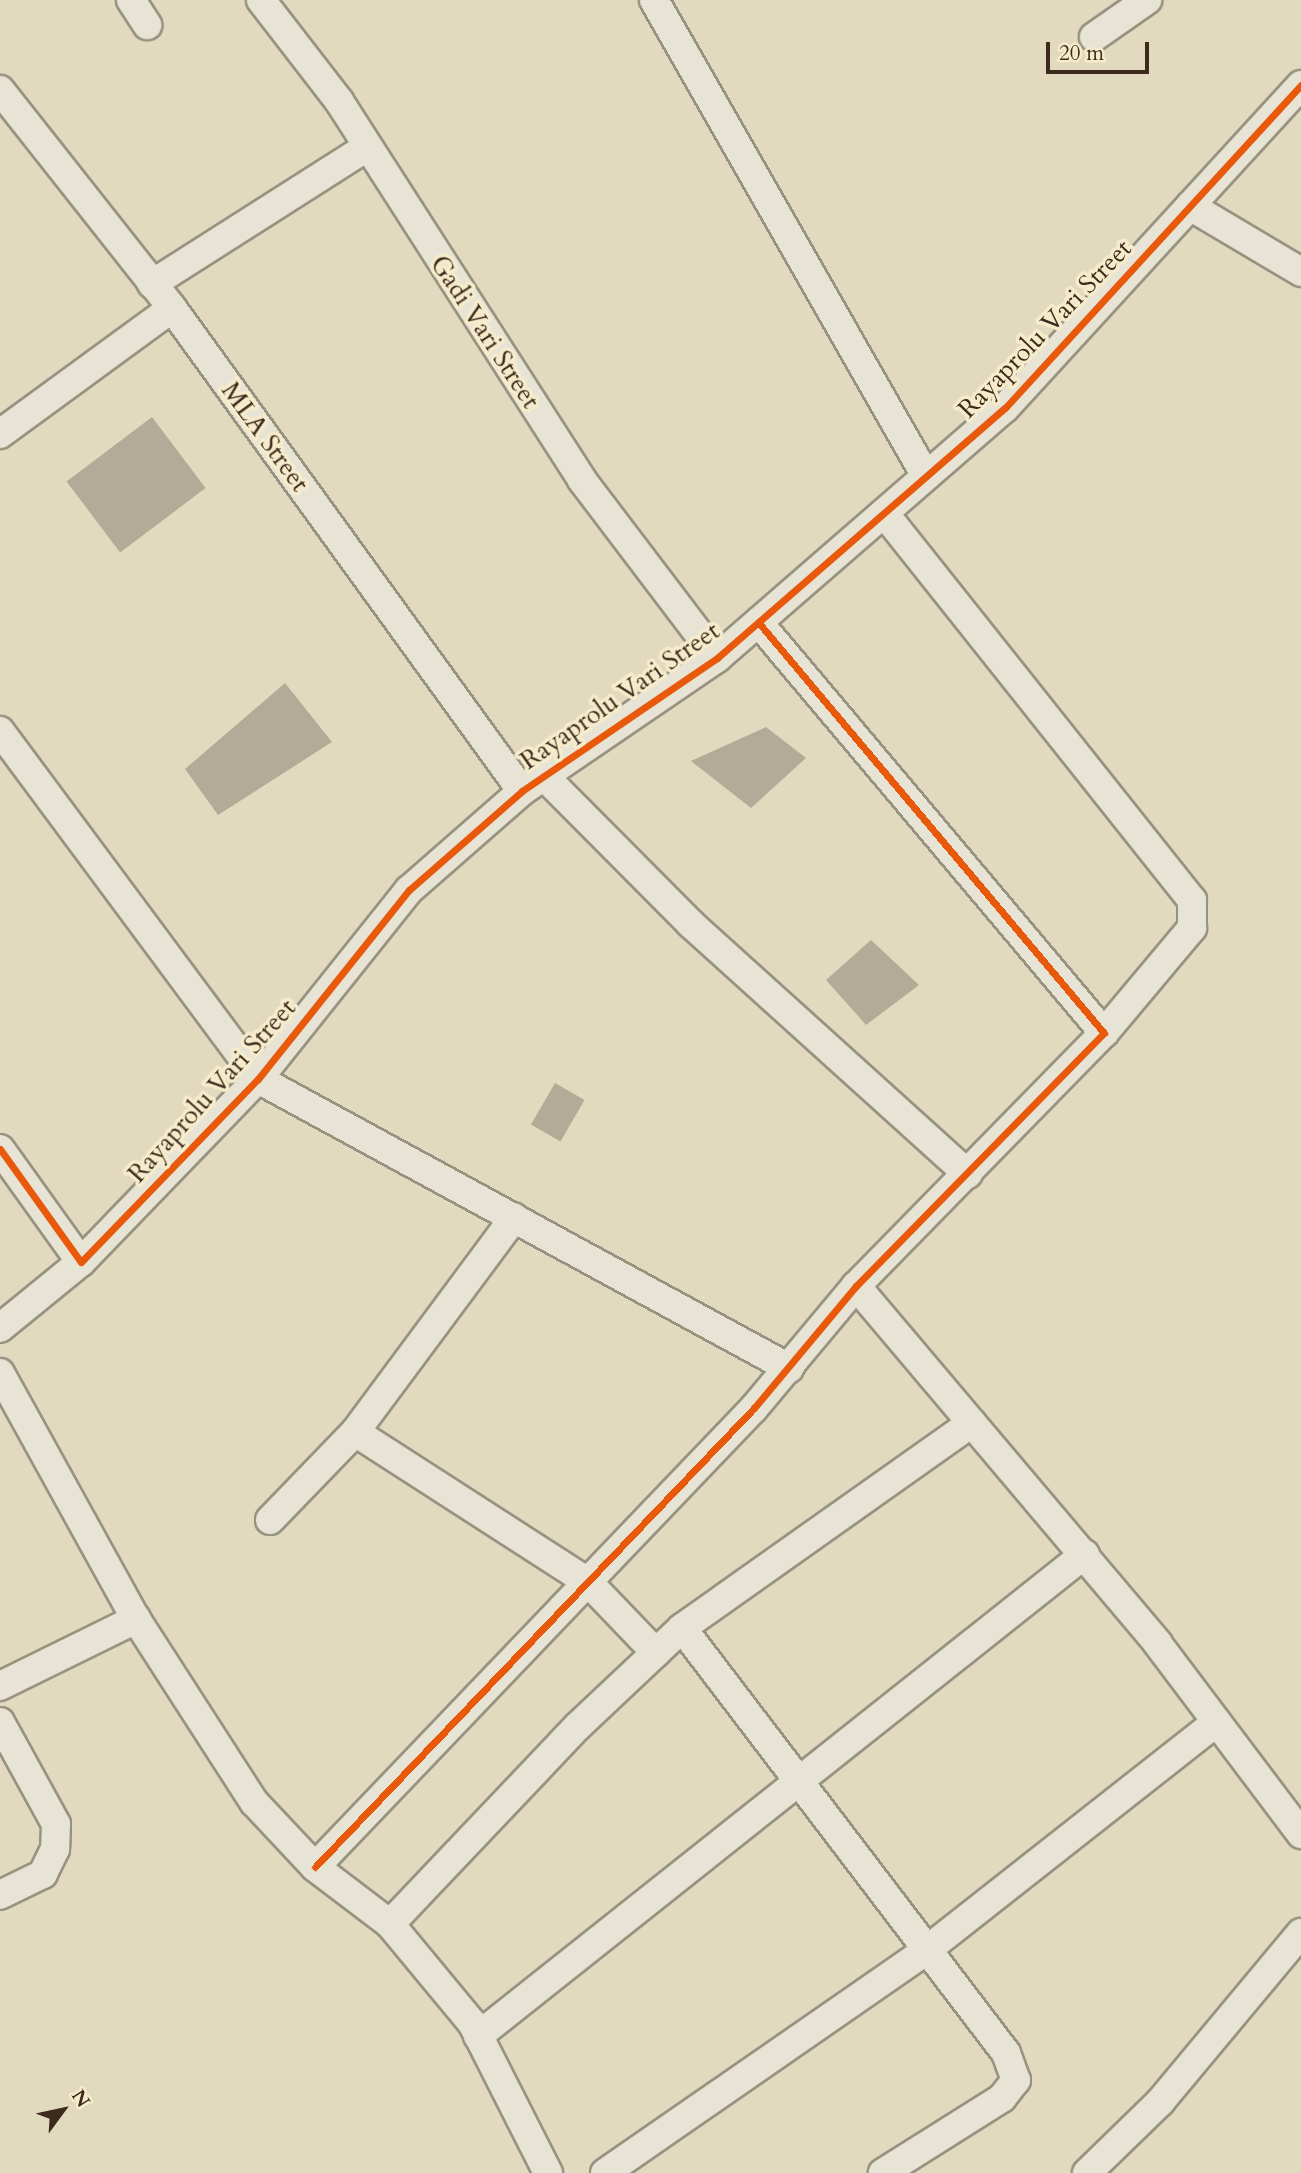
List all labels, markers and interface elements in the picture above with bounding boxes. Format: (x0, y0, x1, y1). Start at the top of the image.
scale bar (1049, 28, 1152, 72)
text: 20 m (1059, 39, 1104, 68)
street label: Rayaprolu Vari Street (952, 233, 1138, 425)
street label: Gadi Vari Street (424, 249, 546, 415)
street label: MLA Street (215, 376, 315, 498)
street label: Rayaprolu Vari Street (514, 616, 726, 776)
street label: Rayaprolu Vari Street (121, 993, 303, 1189)
north arrow (28, 2075, 98, 2145)
text: N (65, 2085, 96, 2113)

